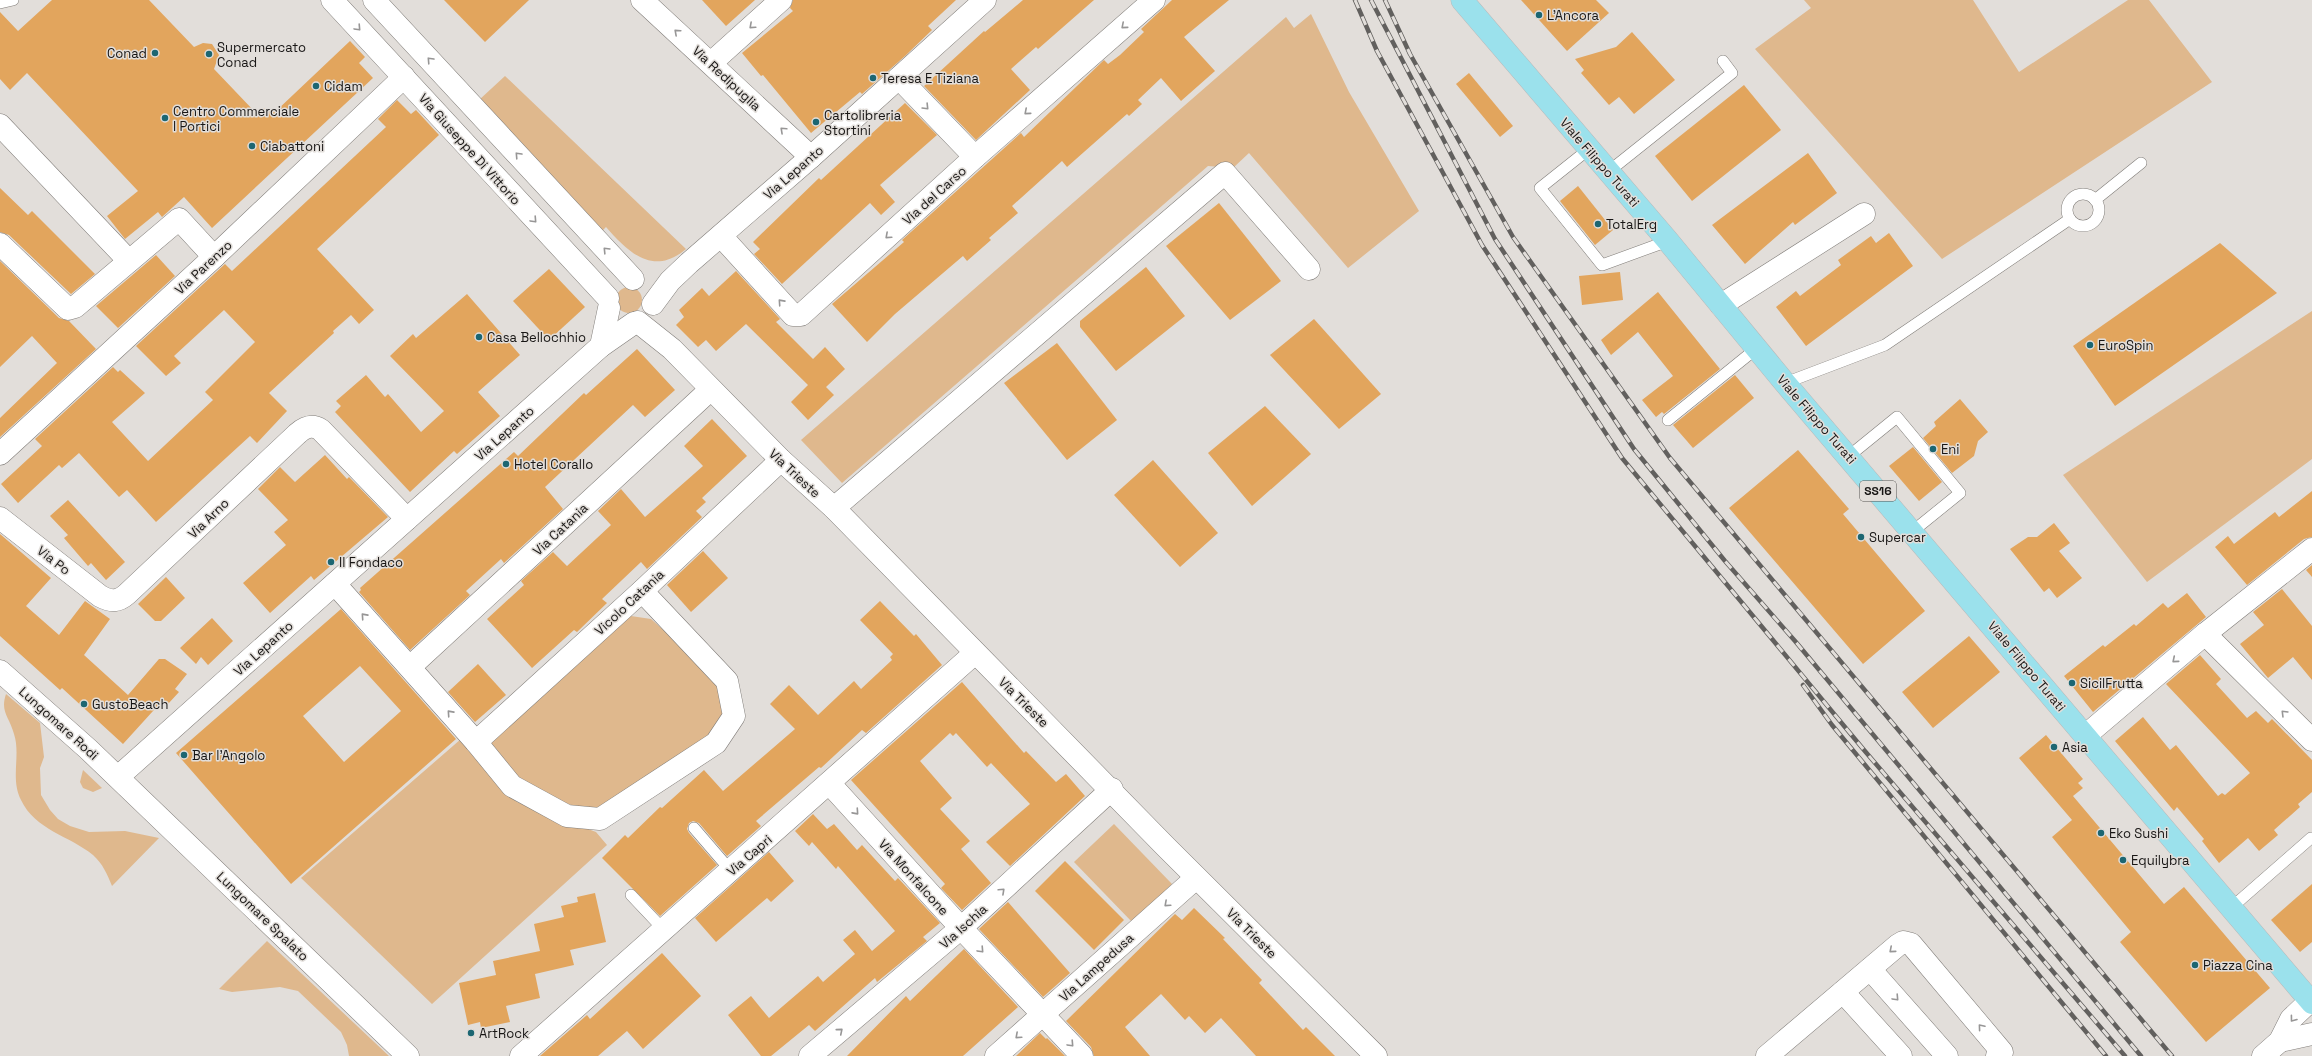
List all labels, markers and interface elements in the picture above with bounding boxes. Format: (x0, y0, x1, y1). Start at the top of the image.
place label: L'Ancora (1547, 7, 1600, 24)
marker: L'Ancora (1534, 10, 1544, 20)
one-way arrow (749, 21, 757, 29)
one-way arrow (1122, 21, 1129, 28)
one-way arrow (354, 24, 361, 31)
one-way arrow (674, 30, 682, 37)
place label: Supermercato Conad (217, 39, 306, 71)
street label: Via Redipuglia (689, 42, 765, 115)
place label: Conad (107, 45, 147, 62)
marker: Conad (150, 48, 160, 58)
marker: Supermercato Conad (204, 49, 214, 59)
one-way arrow (427, 57, 434, 65)
place label: Teresa E Tiziana (881, 70, 979, 87)
marker: Teresa E Tiziana (868, 73, 878, 83)
place label: Cidam (324, 78, 363, 95)
marker: Cidam (311, 81, 321, 91)
street label: Via Giuseppe Di Vittorio (415, 90, 524, 209)
one-way arrow (921, 102, 928, 109)
place label: Centro Commerciale I Portici (173, 103, 299, 135)
place label: Cartolibreria Stortini (824, 107, 902, 139)
one-way arrow (1024, 107, 1031, 114)
marker: Centro Commerciale I Portici (160, 113, 170, 123)
street label: Viale Filippo Turati (1556, 114, 1643, 210)
marker: Cartolibreria Stortini (811, 117, 821, 127)
one-way arrow (780, 127, 788, 135)
place label: Ciabattoni (260, 138, 324, 155)
marker: Ciabattoni (247, 141, 257, 151)
street label: Via Lepanto (760, 142, 827, 203)
one-way arrow (515, 152, 523, 160)
street label: Via del Carso (899, 162, 970, 228)
one-way arrow (529, 215, 536, 223)
place label: TotalErg (1606, 216, 1657, 233)
marker: TotalErg (1593, 219, 1603, 229)
one-way arrow (885, 231, 893, 239)
street label: Via Parenzo (171, 237, 235, 298)
one-way arrow (604, 247, 611, 255)
one-way arrow (778, 299, 785, 306)
place label: Casa Bellochhio (487, 329, 586, 346)
marker: Casa Bellochhio (474, 332, 484, 342)
place label: EuroSpin (2098, 337, 2153, 354)
marker: EuroSpin (2085, 340, 2095, 350)
street label: Viale Filippo Turati (1773, 371, 1860, 467)
street label: Via Lepanto (471, 402, 538, 465)
place label: Eni (1941, 441, 1959, 458)
marker: Eni (1928, 444, 1938, 454)
street label: Via Trieste (765, 445, 824, 502)
place label: Hotel Corallo (514, 456, 593, 473)
marker: Hotel Corallo (501, 459, 511, 469)
road number: SS16 (1860, 481, 1896, 501)
street label: Via Arno (184, 495, 233, 542)
street label: Via Catania (529, 499, 592, 559)
place label: Supercar (1869, 529, 1926, 546)
marker: Supercar (1856, 532, 1866, 542)
street label: Via Po (34, 542, 74, 579)
place label: Il Fondaco (339, 554, 403, 571)
marker: Il Fondaco (326, 557, 336, 567)
street label: Vicolo Catania (591, 565, 668, 639)
one-way arrow (361, 613, 369, 621)
street label: Via Lepanto (230, 617, 297, 680)
street label: Viale Filippo Turati (1984, 618, 2069, 715)
one-way arrow (2172, 655, 2180, 662)
street label: Via Trieste (995, 674, 1052, 731)
place label: SicilFrutta (2080, 675, 2143, 692)
marker: SicilFrutta (2067, 678, 2077, 688)
street label: Lungomare Rodi (15, 683, 102, 764)
place label: GustoBeach (92, 696, 168, 713)
marker: GustoBeach (79, 699, 89, 709)
one-way arrow (448, 710, 455, 718)
one-way arrow (2281, 710, 2289, 718)
place label: Asia (2062, 739, 2088, 756)
marker: Asia (2049, 742, 2059, 752)
place label: Bar l'Angolo (192, 747, 265, 764)
marker: Bar l'Angolo (179, 750, 189, 760)
one-way arrow (851, 808, 858, 815)
place label: Eko Sushi (2109, 825, 2168, 842)
marker: Eko Sushi (2096, 828, 2106, 838)
street label: Via Capri (723, 831, 775, 880)
street label: Via Monfalcone (875, 836, 952, 919)
place label: Equilybra (2131, 852, 2190, 869)
marker: Equilybra (2118, 855, 2128, 865)
street label: Lungomare Spalato (213, 868, 312, 965)
one-way arrow (997, 888, 1005, 896)
one-way arrow (1164, 899, 1172, 906)
street label: Via Ischia (936, 900, 991, 952)
street label: Via Trieste (1223, 905, 1280, 962)
street label: Via Lampedusa (1056, 929, 1138, 1005)
one-way arrow (977, 945, 984, 953)
one-way arrow (1889, 945, 1896, 952)
place label: Piazza Cina (2203, 957, 2273, 974)
marker: Piazza Cina (2190, 960, 2200, 970)
one-way arrow (1891, 993, 1898, 1000)
one-way arrow (2290, 1015, 2297, 1022)
one-way arrow (1978, 1024, 1985, 1032)
place label: ArtRock (479, 1025, 529, 1042)
marker: ArtRock (466, 1028, 476, 1038)
one-way arrow (835, 1028, 842, 1035)
one-way arrow (1015, 1032, 1022, 1039)
one-way arrow (1066, 1039, 1073, 1047)

